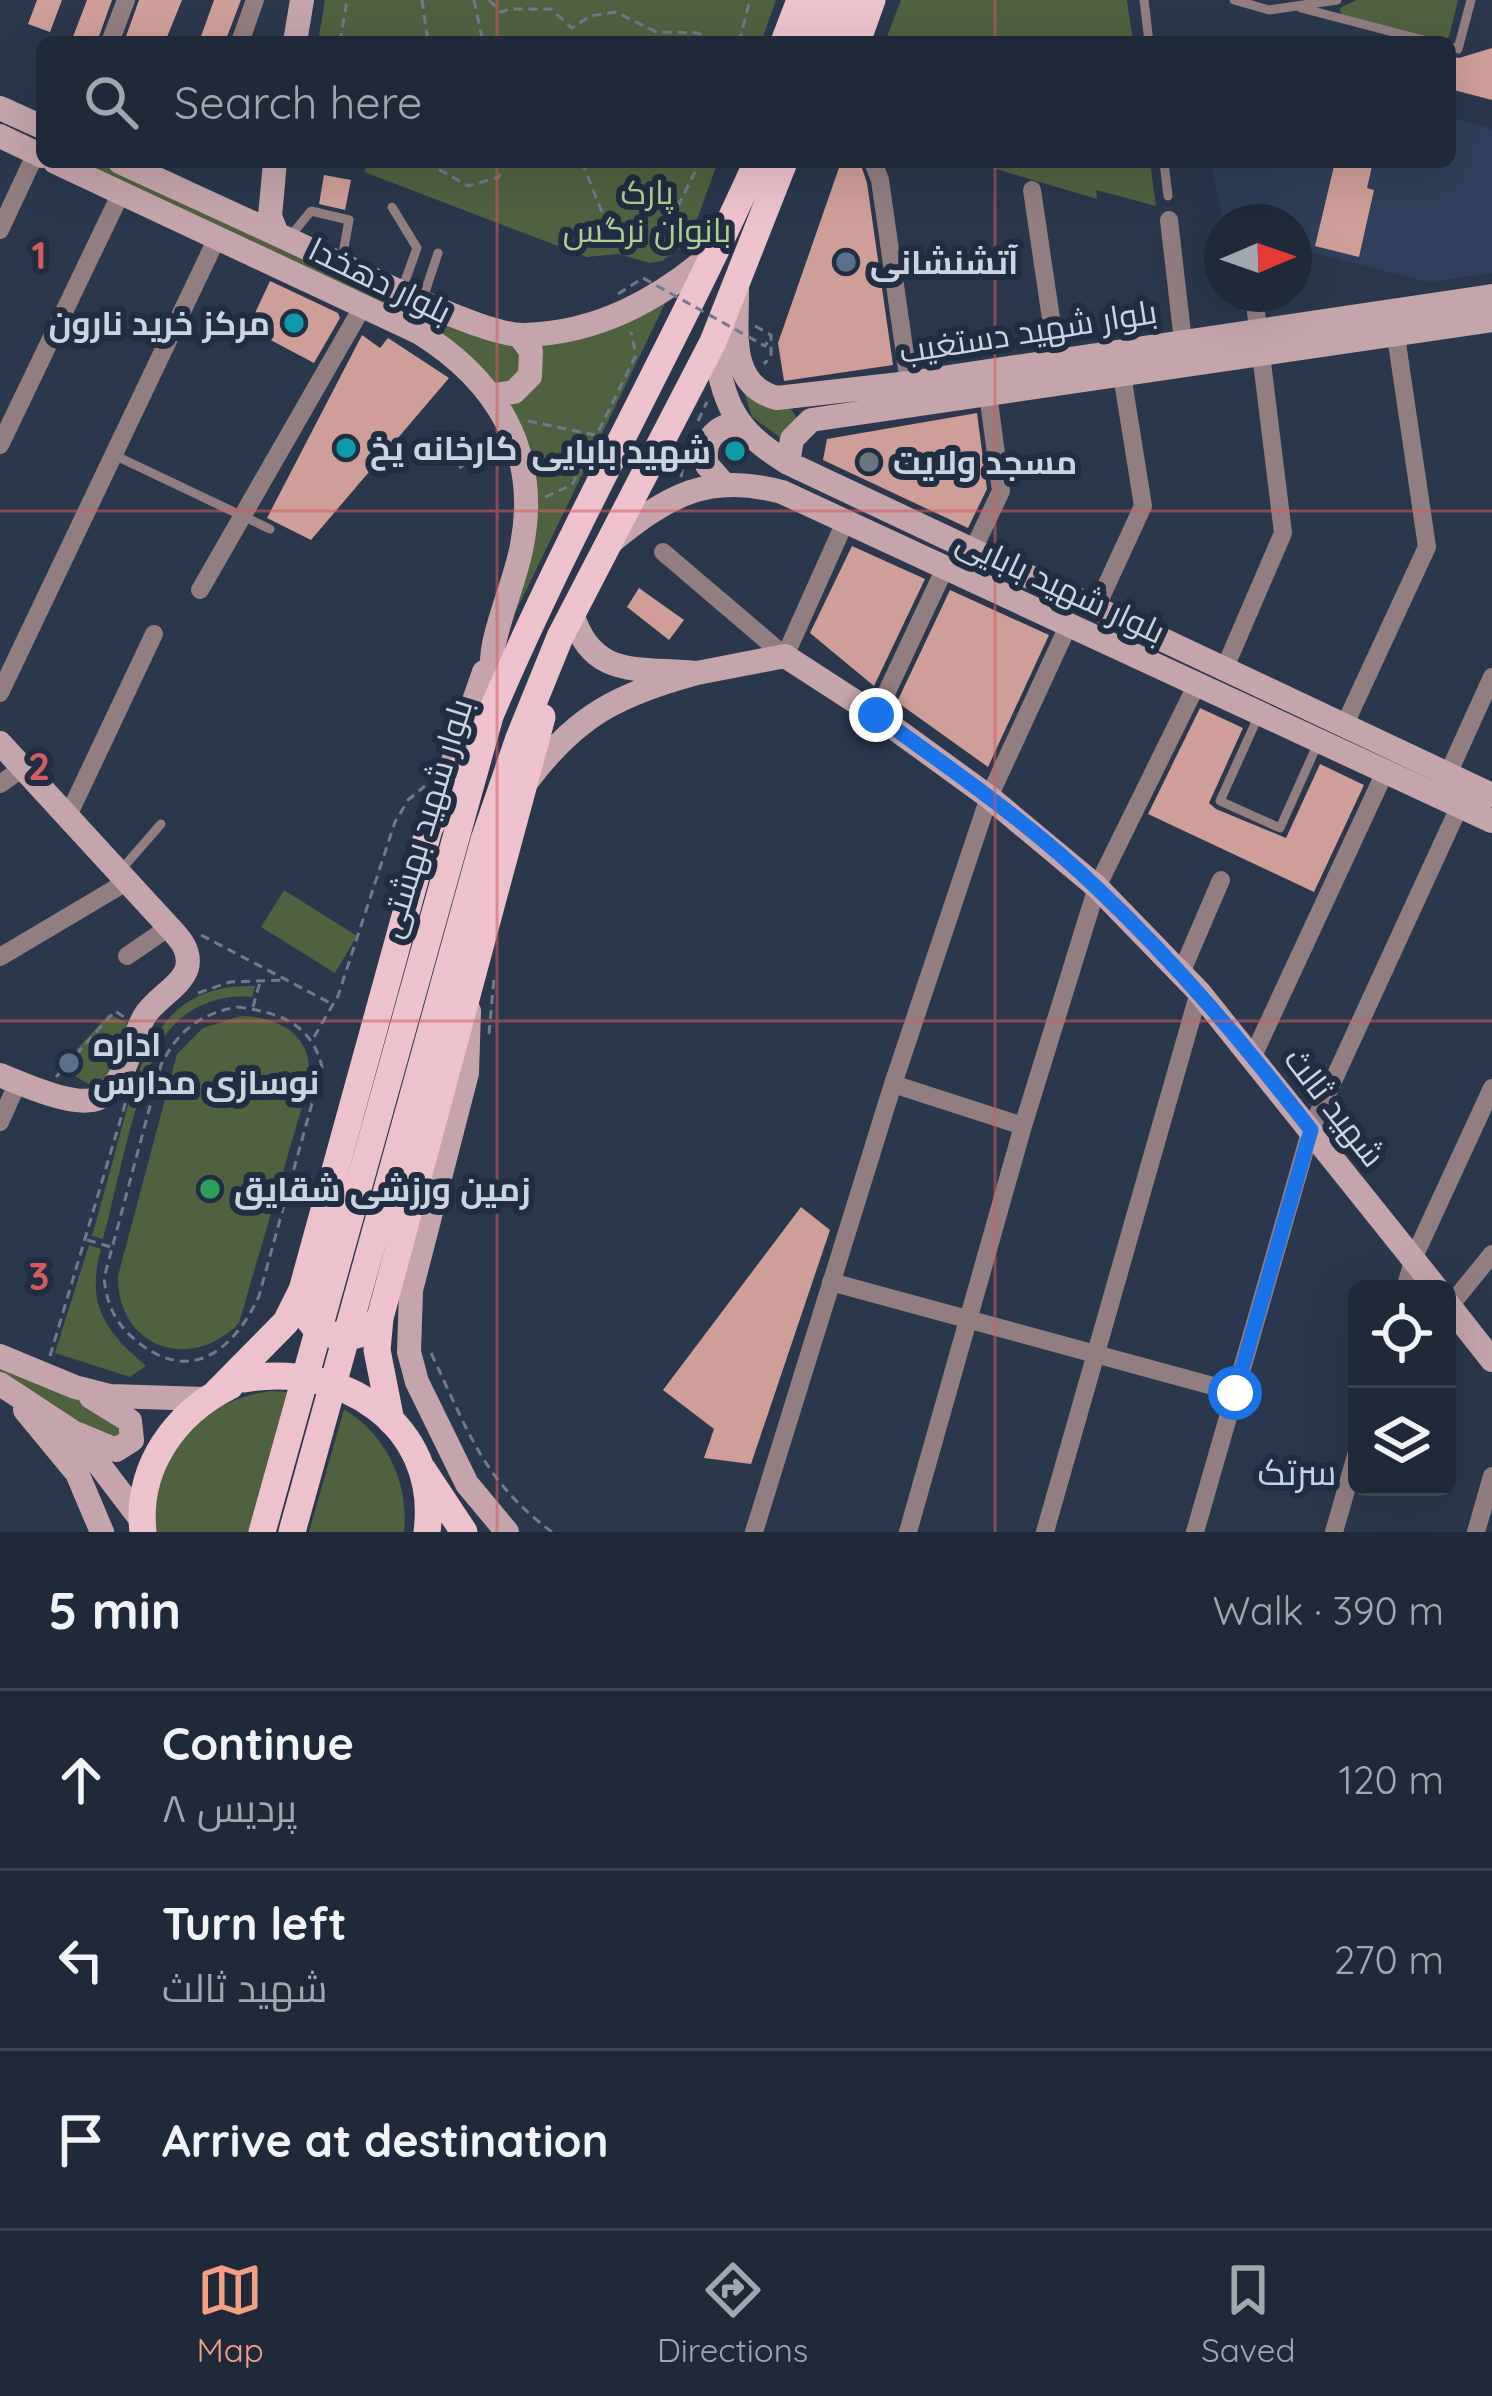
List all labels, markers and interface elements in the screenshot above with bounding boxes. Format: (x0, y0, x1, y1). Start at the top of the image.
search box (36, 36, 1456, 168)
icon: search (78, 69, 144, 135)
text: Search here (174, 74, 422, 130)
park label: پارک بانوان نرگس (563, 171, 731, 251)
north arrow (1204, 204, 1312, 312)
street label: بلوار دهخدا (302, 228, 458, 332)
text: 1 (31, 230, 47, 279)
place label: آتشنشانی (870, 241, 1019, 282)
marker: آتشنشانی (833, 249, 859, 275)
street label: بلوار شهید دستغیب (896, 290, 1160, 371)
place label: مرکز خرید نارون (48, 302, 270, 343)
marker: مرکز خرید نارون (281, 310, 307, 336)
place label: کارخانه یخ (370, 427, 517, 471)
place label: شهید بابایی (531, 430, 711, 472)
marker: کارخانه یخ (333, 435, 359, 461)
marker: شهید بابایی (722, 438, 748, 464)
place label: مسجد ولایت (893, 441, 1077, 482)
marker: مسجد ولایت (856, 449, 882, 475)
street label: بلوار شهید بابایی (950, 519, 1172, 653)
route end (849, 688, 903, 742)
street label: بلوار شهید بهشتی (369, 693, 481, 943)
text: 2 (28, 741, 50, 790)
place label: اداره نوسازی مدارس (93, 1023, 319, 1103)
street label: شهید ثالث (1276, 1039, 1395, 1174)
marker: اداره نوسازی مدارس (56, 1050, 82, 1076)
place label: زمین ورزشی شقایق (234, 1168, 531, 1210)
marker: زمین ورزشی شقایق (197, 1176, 223, 1202)
text: 3 (29, 1251, 49, 1300)
map controls (1348, 1280, 1456, 1496)
button: locate (1348, 1280, 1456, 1388)
route start (1208, 1366, 1262, 1420)
button: layers (1348, 1388, 1456, 1496)
district label: سرتک (1258, 1449, 1336, 1494)
text: 5 min (48, 1578, 181, 1642)
text: Walk · 390 m (1213, 1586, 1444, 1635)
text: Continue (162, 1715, 354, 1771)
icon: ahead (48, 1747, 114, 1813)
text: 120 m (1339, 1755, 1444, 1804)
text: پردیس ۸ (162, 1783, 297, 1832)
text: Turn left (162, 1895, 347, 1951)
icon: left (48, 1927, 114, 1993)
text: 270 m (1334, 1935, 1444, 1984)
text: شهید ثالث (162, 1963, 327, 2012)
icon: arrive (48, 2107, 114, 2173)
text: Arrive at destination (162, 2112, 608, 2168)
tab: Map (197, 2257, 264, 2370)
tab: Directions (657, 2257, 808, 2370)
tab: Saved (1201, 2257, 1295, 2370)

